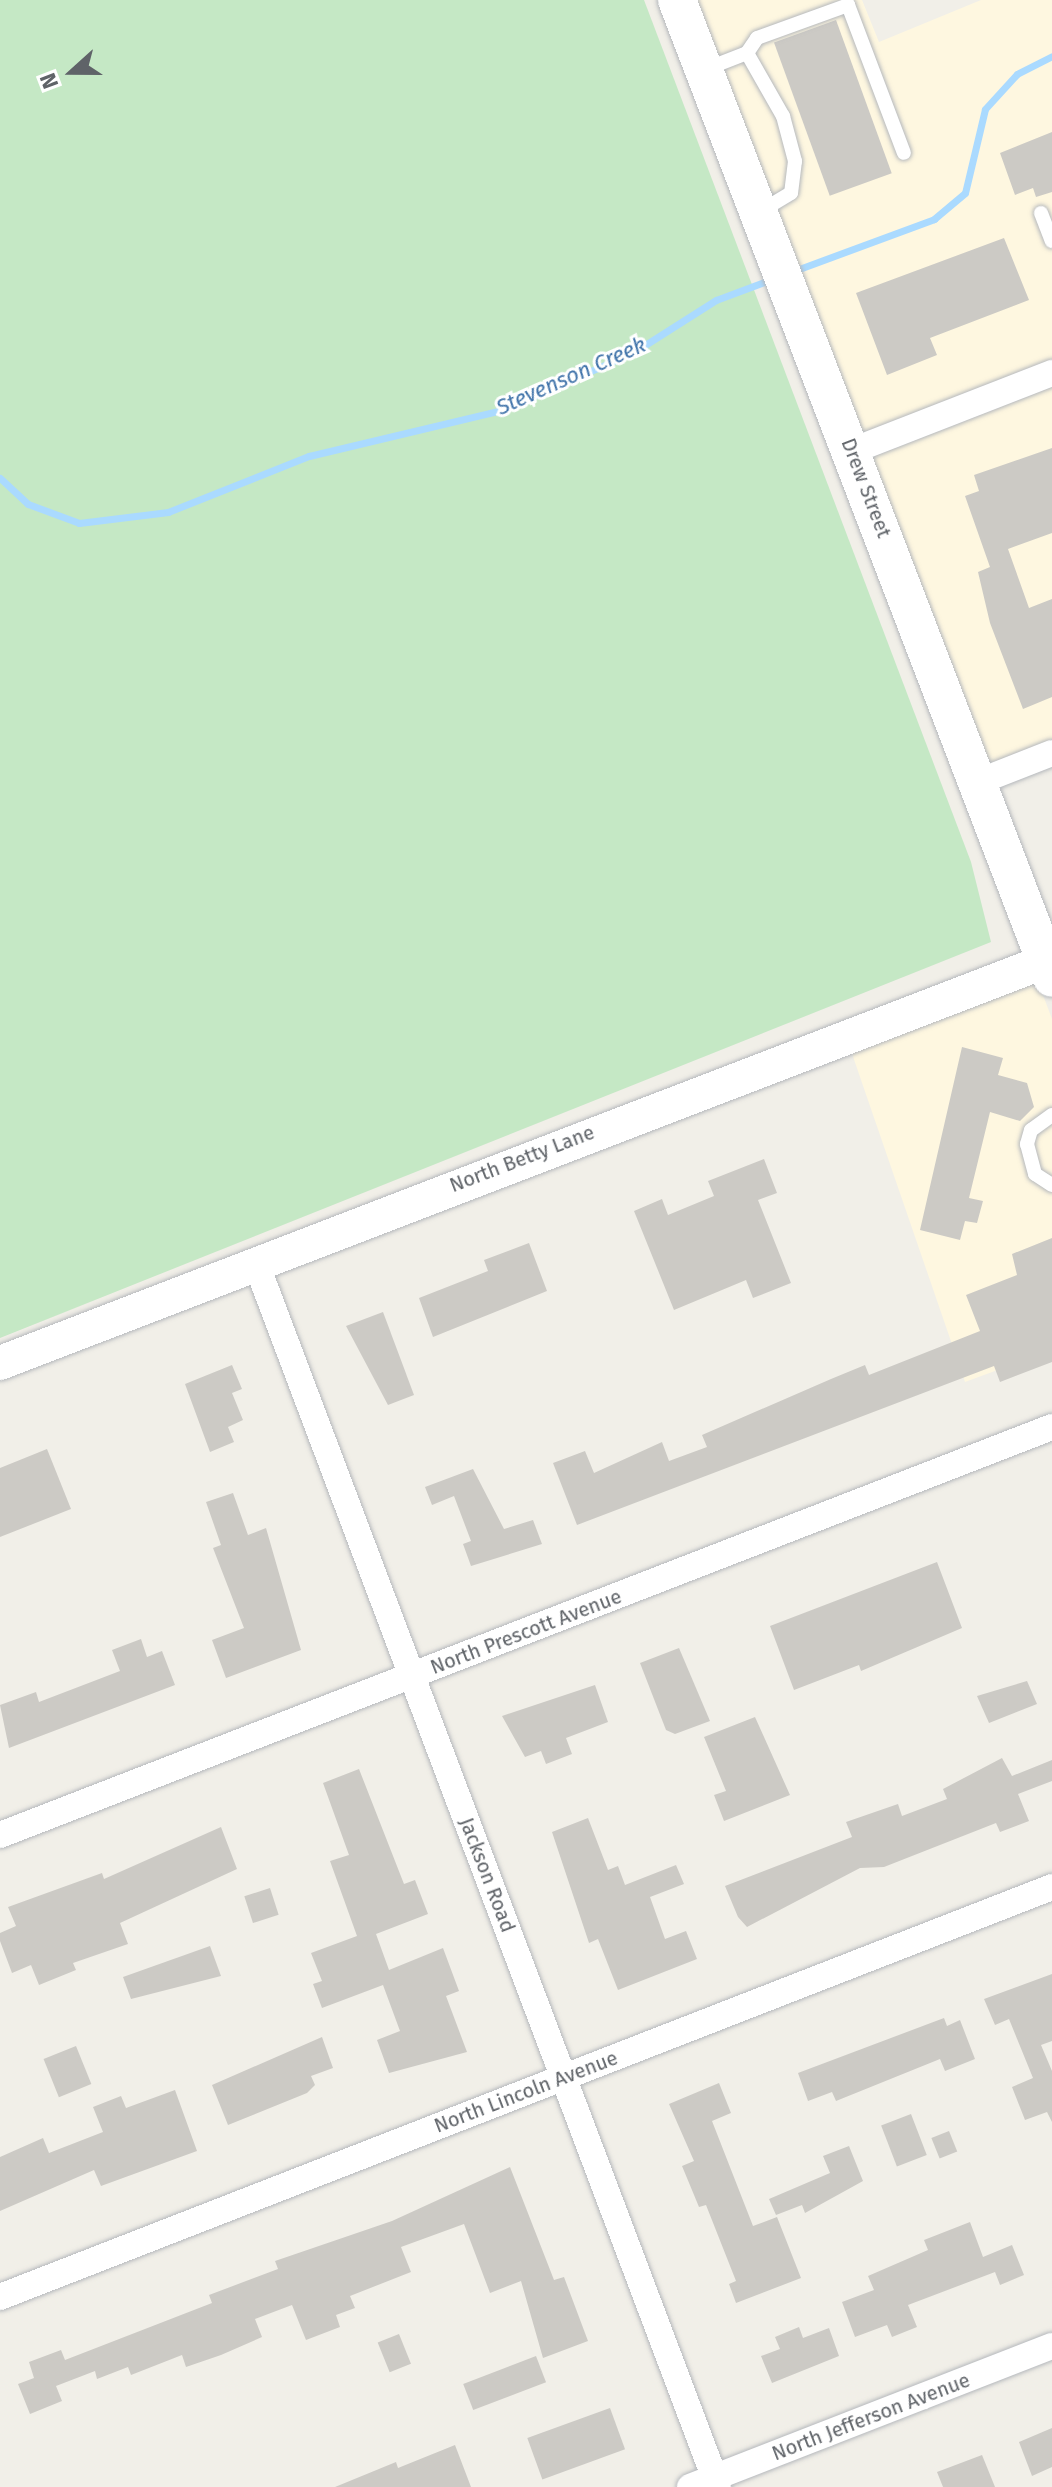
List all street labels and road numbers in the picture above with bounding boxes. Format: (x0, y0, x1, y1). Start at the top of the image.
street label: Drew Street (836, 435, 896, 541)
street label: North Betty Lane (446, 1120, 598, 1198)
street label: North Prescott Avenue (427, 1584, 625, 1680)
street label: Jackson Road (454, 1814, 520, 1936)
street label: North Lincoln Avenue (431, 2046, 621, 2138)
street label: North Jefferson Avenue (769, 2368, 973, 2466)

